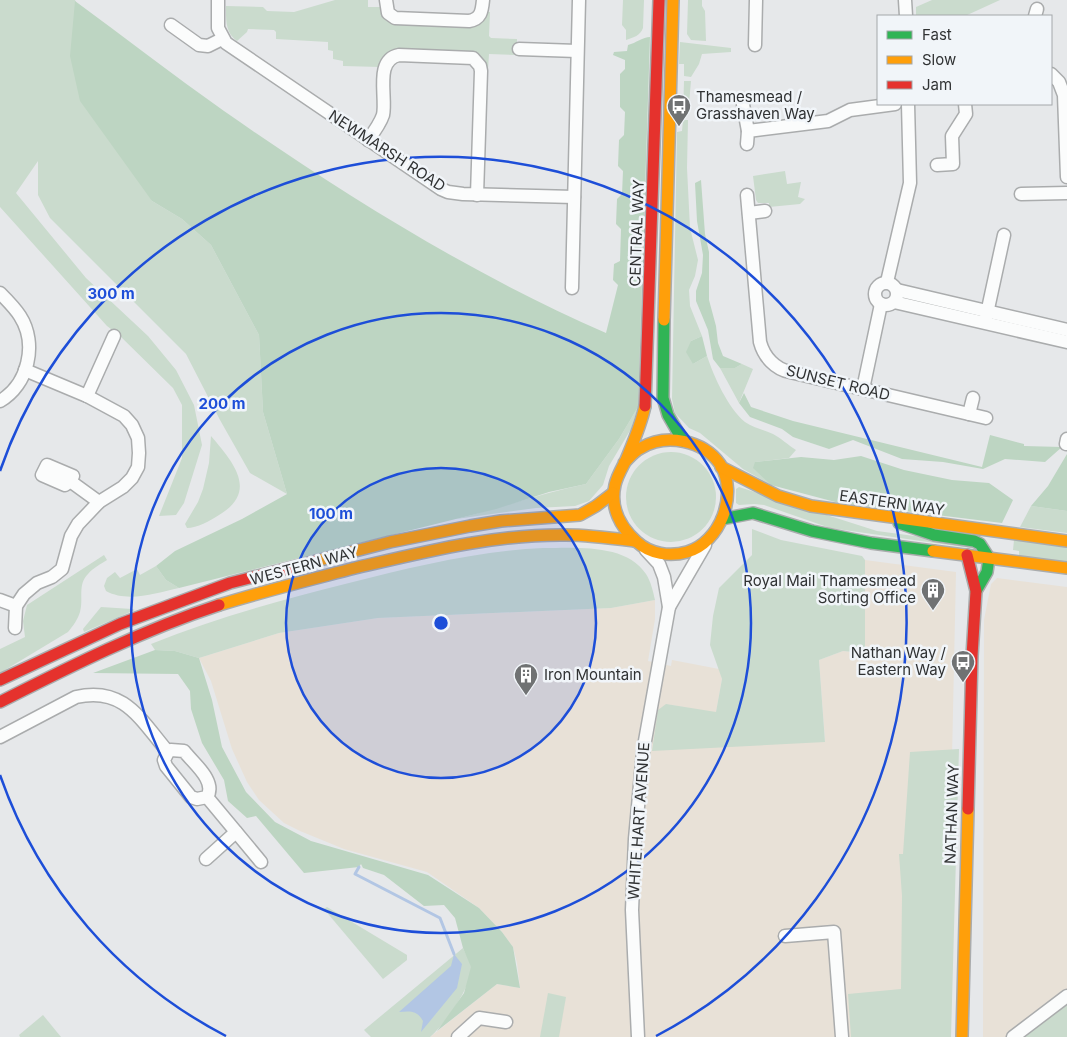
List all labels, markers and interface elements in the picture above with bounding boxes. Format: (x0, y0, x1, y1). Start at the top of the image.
legend (877, 15, 1052, 105)
text: Fast (922, 25, 952, 44)
text: Slow (922, 50, 956, 69)
text: Jam (922, 75, 952, 94)
place label: Thamesmead / Grasshaven Way (696, 87, 815, 123)
bus stop icon: Thamesmead / Grasshaven Way (666, 93, 692, 127)
street label: NEWMARSH ROAD (325, 106, 449, 195)
street label: CENTRAL WAY (625, 179, 648, 287)
text: 300 m (87, 284, 135, 303)
street label: SUNSET ROAD (784, 360, 892, 405)
text: 200 m (199, 394, 245, 413)
street label: EASTERN WAY (838, 486, 946, 519)
text: 100 m (309, 504, 353, 523)
street label: WESTERN WAY (248, 542, 360, 589)
place label: Royal Mail Thamesmead Sorting Office (743, 571, 916, 607)
building icon: Royal Mail Thamesmead Sorting Office (920, 577, 946, 611)
centre of rings (432, 614, 450, 632)
place label: Nathan Way / Eastern Way (851, 643, 947, 679)
bus stop icon: Nathan Way / Eastern Way (950, 649, 976, 683)
building icon: Iron Mountain (513, 662, 539, 696)
place label: Iron Mountain (544, 665, 642, 684)
street label: WHITE HART AVENUE (624, 741, 653, 900)
street label: NATHAN WAY (940, 763, 963, 865)

